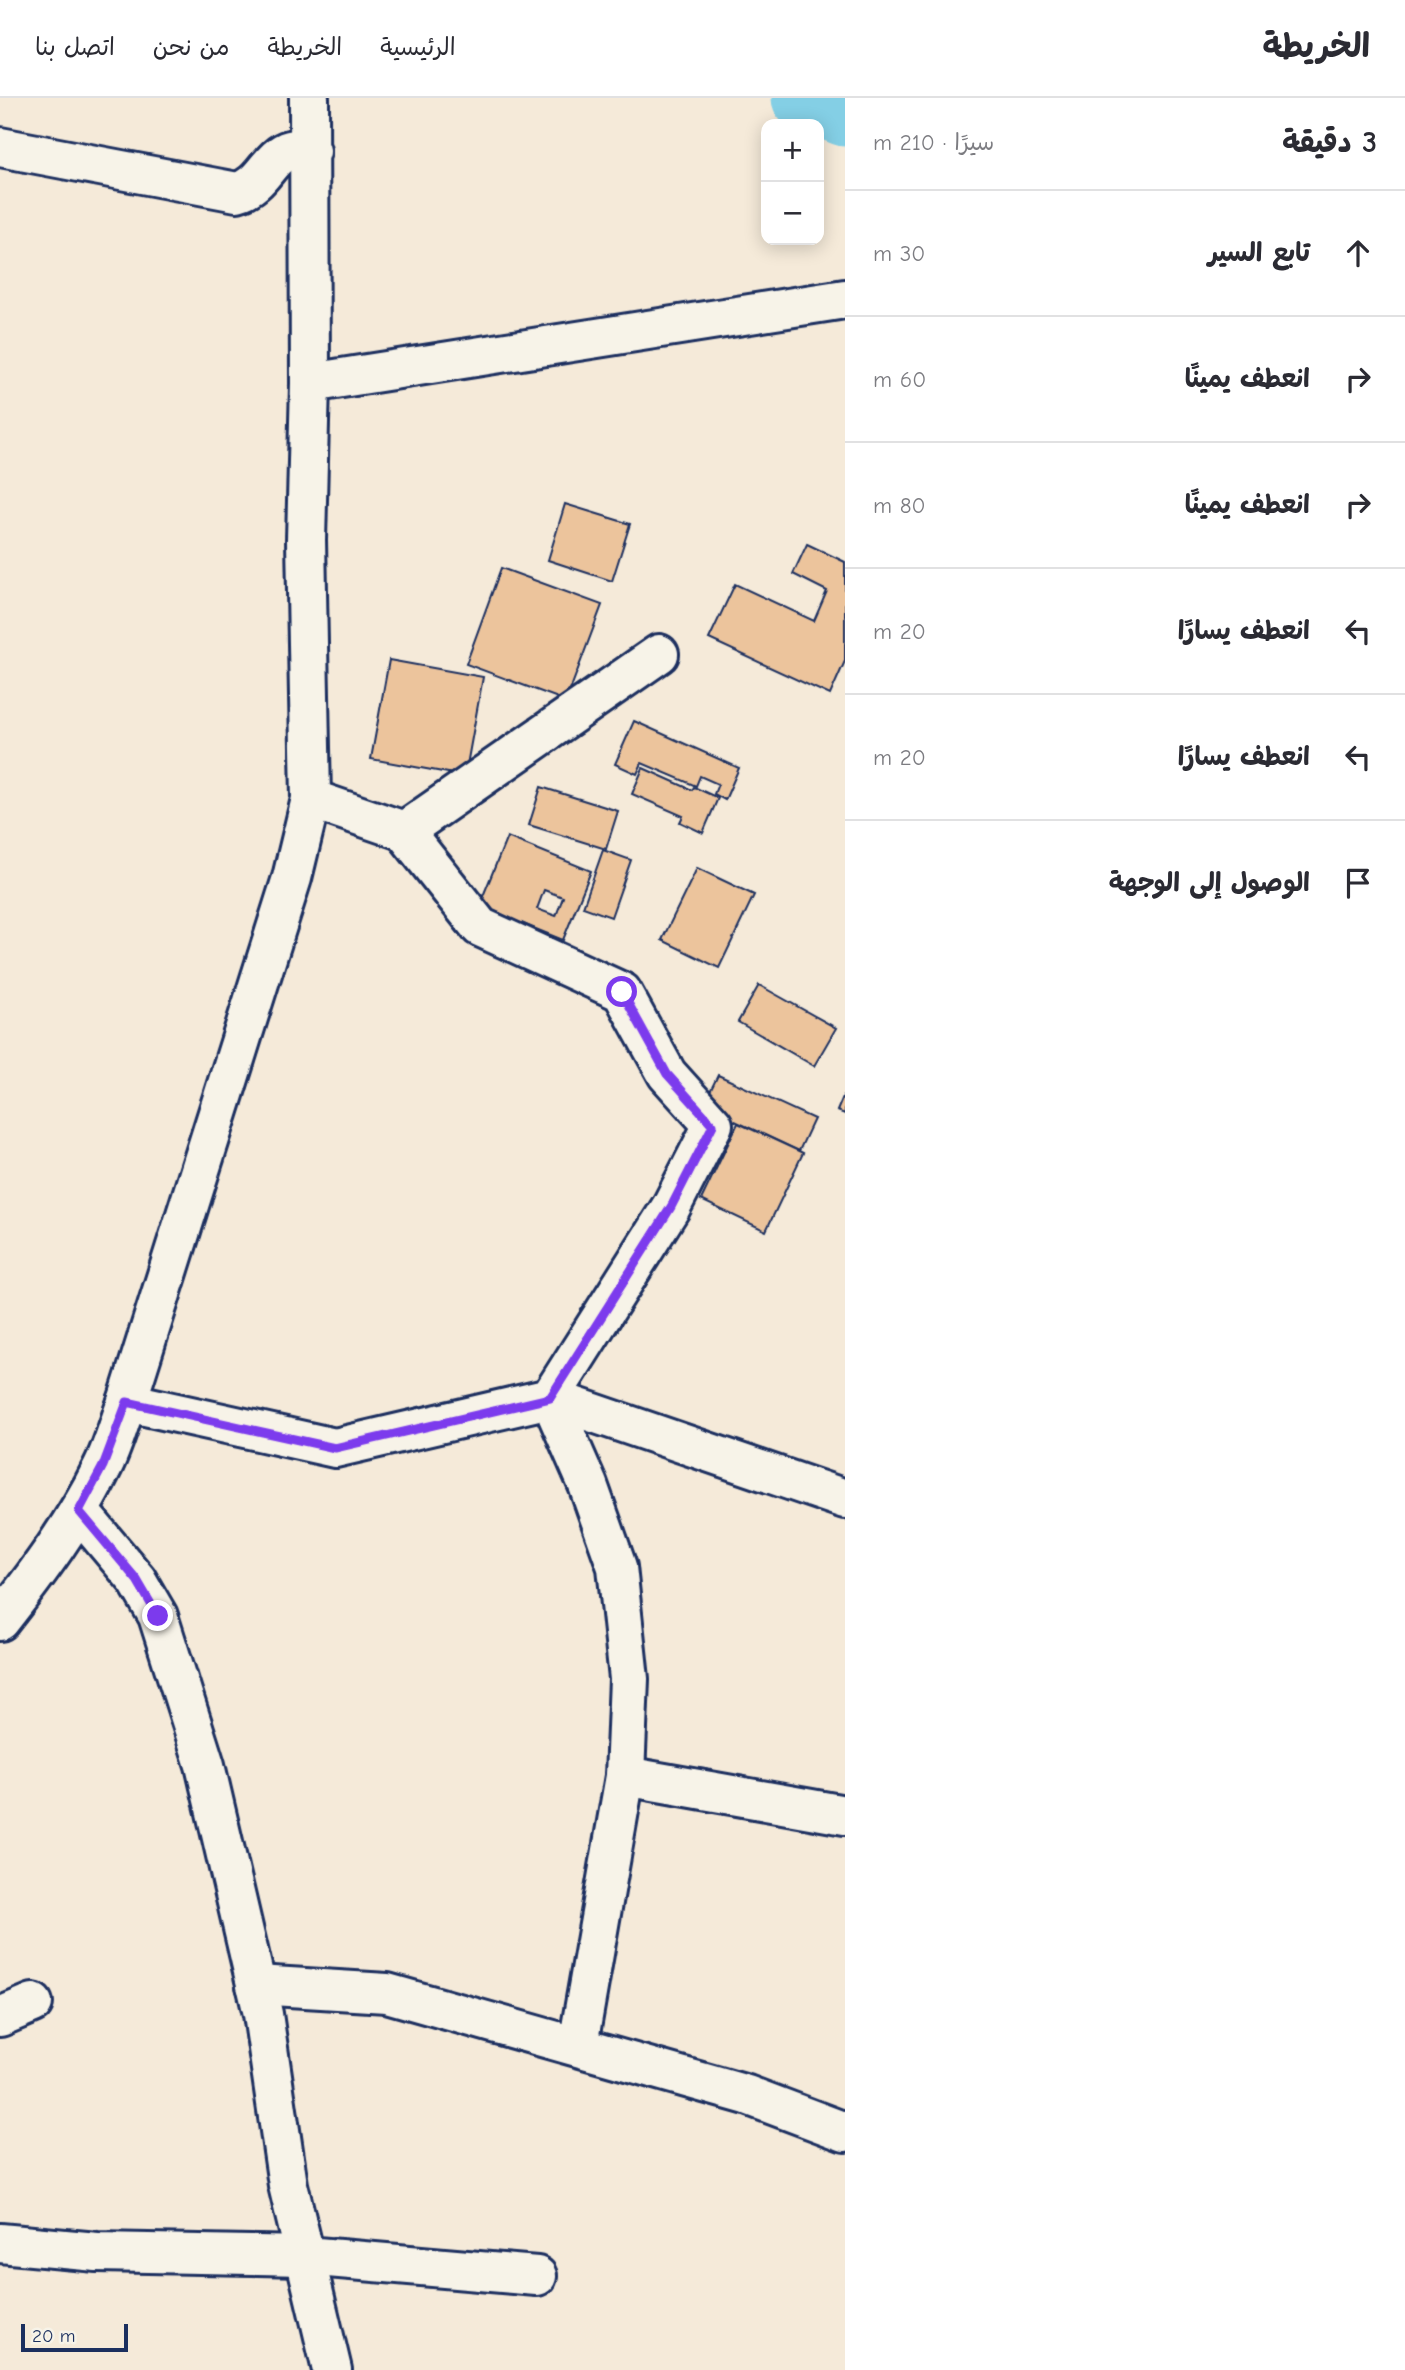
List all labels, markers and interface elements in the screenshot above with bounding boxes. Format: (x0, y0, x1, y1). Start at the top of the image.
text: الخريطة (1263, 27, 1370, 65)
text: اتصل بنا (35, 33, 115, 61)
text: من نحن (153, 33, 229, 61)
text: الخريطة (267, 33, 342, 61)
text: الرئيسية (380, 33, 456, 61)
map controls (761, 119, 824, 245)
button: + (761, 119, 824, 182)
text: 3 دقيقة (1282, 125, 1377, 160)
text: سيرًا · 210 m (873, 129, 994, 156)
button: − (761, 182, 824, 245)
icon: ahead (1339, 234, 1377, 272)
text: تابع السير (1208, 238, 1310, 268)
text: 30 m (873, 240, 925, 267)
icon: right (1339, 360, 1377, 398)
text: انعطف يمينًا (1185, 364, 1310, 394)
text: 60 m (873, 366, 926, 393)
icon: right (1339, 486, 1377, 524)
text: انعطف يمينًا (1185, 490, 1310, 520)
text: 80 m (873, 492, 926, 519)
icon: left (1339, 612, 1377, 650)
text: انعطف يسارًا (1178, 616, 1310, 646)
text: 20 m (873, 618, 926, 645)
icon: left (1339, 738, 1377, 776)
text: انعطف يسارًا (1178, 742, 1310, 772)
text: 20 m (873, 744, 926, 771)
icon: arrive (1339, 864, 1377, 902)
text: الوصول إلى الوجهة (1109, 868, 1310, 898)
route start (606, 976, 637, 1007)
route end (142, 1600, 173, 1631)
scale bar (21, 2321, 128, 2353)
text: 20 m (32, 2325, 76, 2347)

